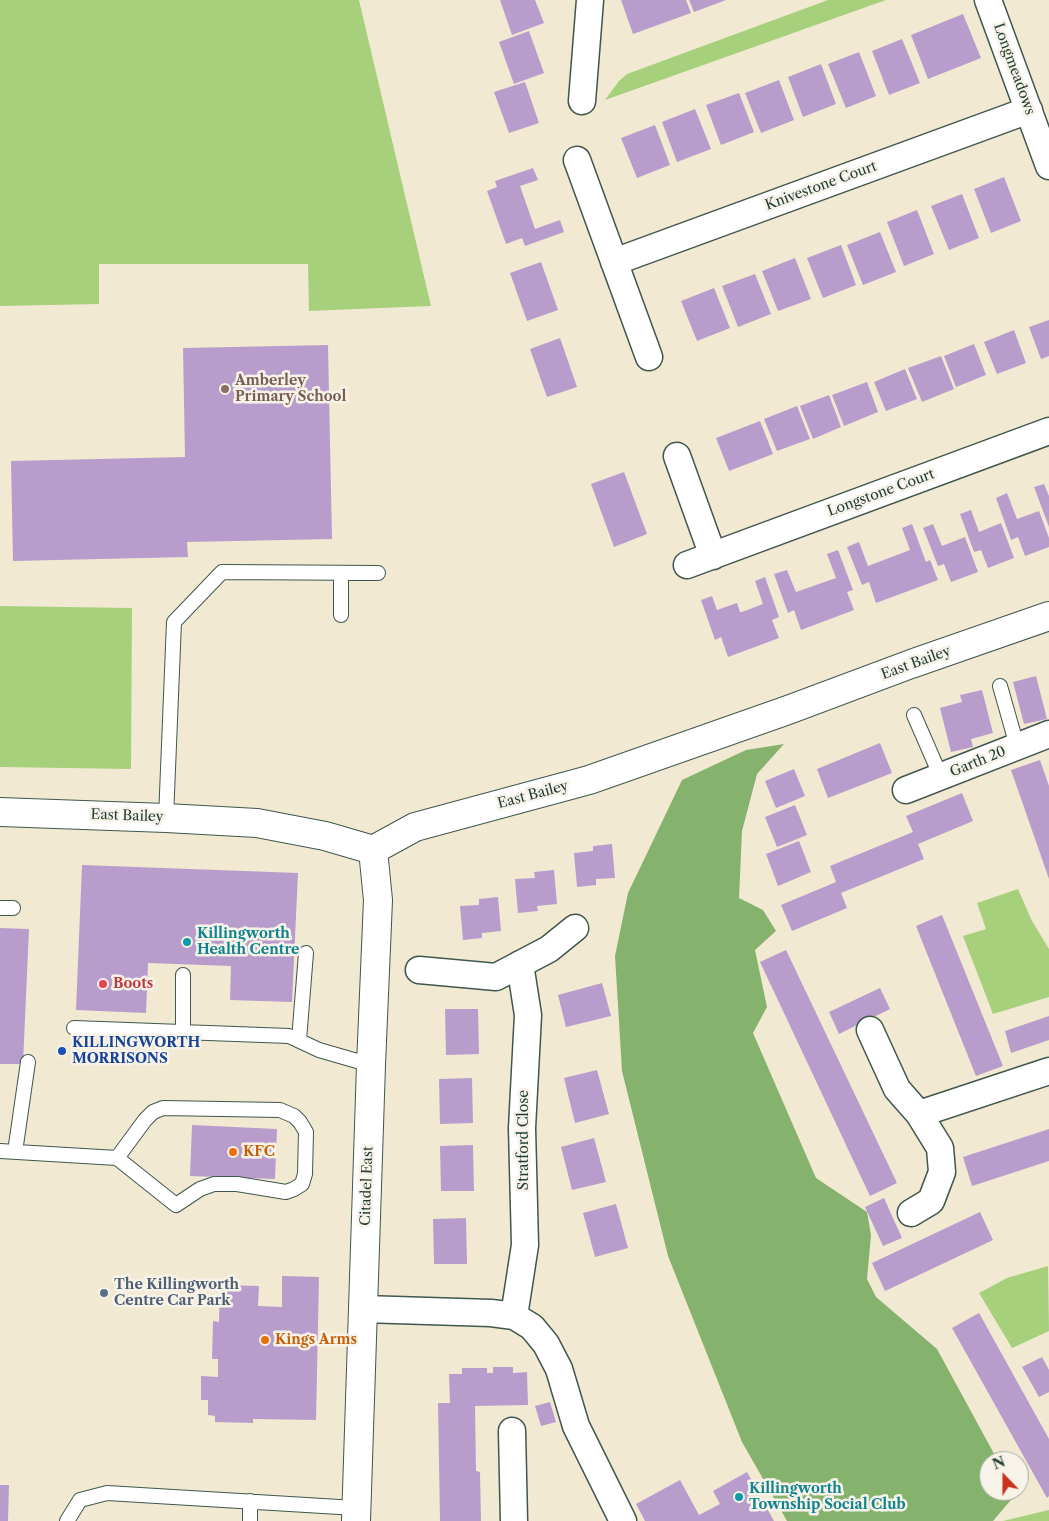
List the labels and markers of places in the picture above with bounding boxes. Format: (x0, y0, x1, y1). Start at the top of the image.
place label: Amberley Primary School (235, 373, 346, 406)
marker: Amberley Primary School (219, 383, 231, 395)
place label: Killingworth Health Centre (197, 926, 299, 959)
marker: Killingworth Health Centre (181, 936, 193, 948)
place label: Boots (113, 976, 153, 992)
marker: Boots (97, 978, 109, 990)
place label: KILLINGWORTH MORRISONS (72, 1035, 200, 1068)
marker: KILLINGWORTH MORRISONS (56, 1045, 68, 1057)
place label: KFC (243, 1144, 275, 1160)
marker: KFC (227, 1146, 239, 1158)
place label: The Killingworth Centre Car Park (114, 1277, 239, 1310)
marker: The Killingworth Centre Car Park (98, 1287, 110, 1299)
place label: Kings Arms (275, 1332, 357, 1348)
marker: Kings Arms (259, 1334, 271, 1346)
place label: Killingworth Township Social Club (749, 1481, 906, 1514)
marker: Killingworth Township Social Club (733, 1491, 745, 1503)

